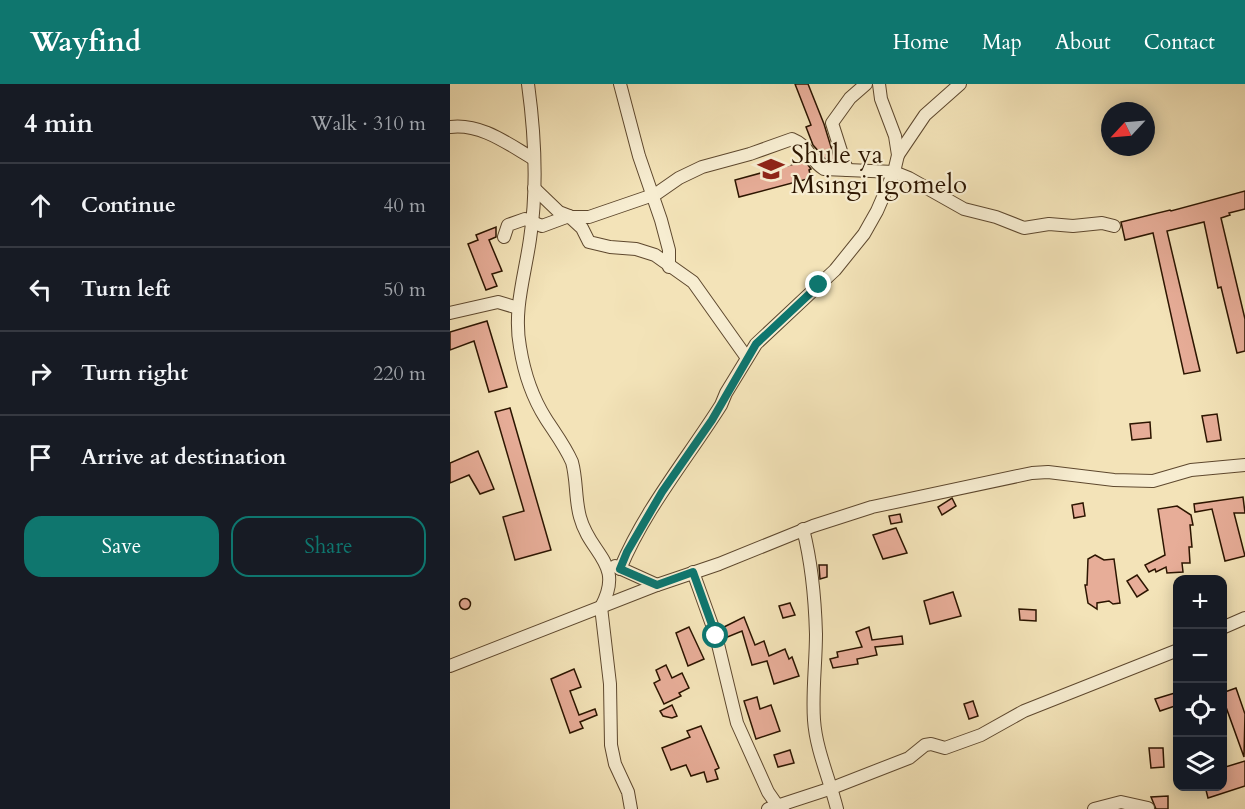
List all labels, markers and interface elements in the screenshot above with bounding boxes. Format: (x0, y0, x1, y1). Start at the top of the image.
text: Wayfind (30, 23, 141, 61)
text: Home (893, 28, 949, 57)
text: Map (982, 28, 1022, 57)
text: About (1055, 28, 1111, 57)
text: Contact (1144, 28, 1215, 57)
north arrow (1101, 102, 1155, 156)
text: 4 min (24, 106, 93, 141)
text: Walk · 310 m (311, 110, 426, 137)
place label: Shule ya Msingi Igomelo (791, 137, 967, 202)
school or university icon: Shule ya Msingi Igomelo (756, 154, 786, 184)
icon: ahead (24, 189, 57, 222)
text: Continue (81, 190, 176, 220)
text: 40 m (383, 192, 426, 219)
route end (805, 271, 831, 297)
icon: left (24, 273, 57, 306)
text: Turn left (81, 274, 170, 304)
text: 50 m (383, 276, 426, 303)
icon: right (24, 357, 57, 390)
text: Turn right (81, 358, 188, 388)
text: 220 m (373, 360, 426, 387)
icon: arrive (24, 441, 57, 474)
text: Arrive at destination (81, 442, 286, 472)
button: Save (24, 516, 219, 577)
button: Share (231, 516, 426, 577)
map controls (1173, 575, 1227, 791)
button: + (1173, 575, 1227, 629)
route start (702, 622, 728, 648)
button: − (1173, 629, 1227, 683)
button: locate (1173, 683, 1227, 737)
button: layers (1173, 737, 1227, 791)

